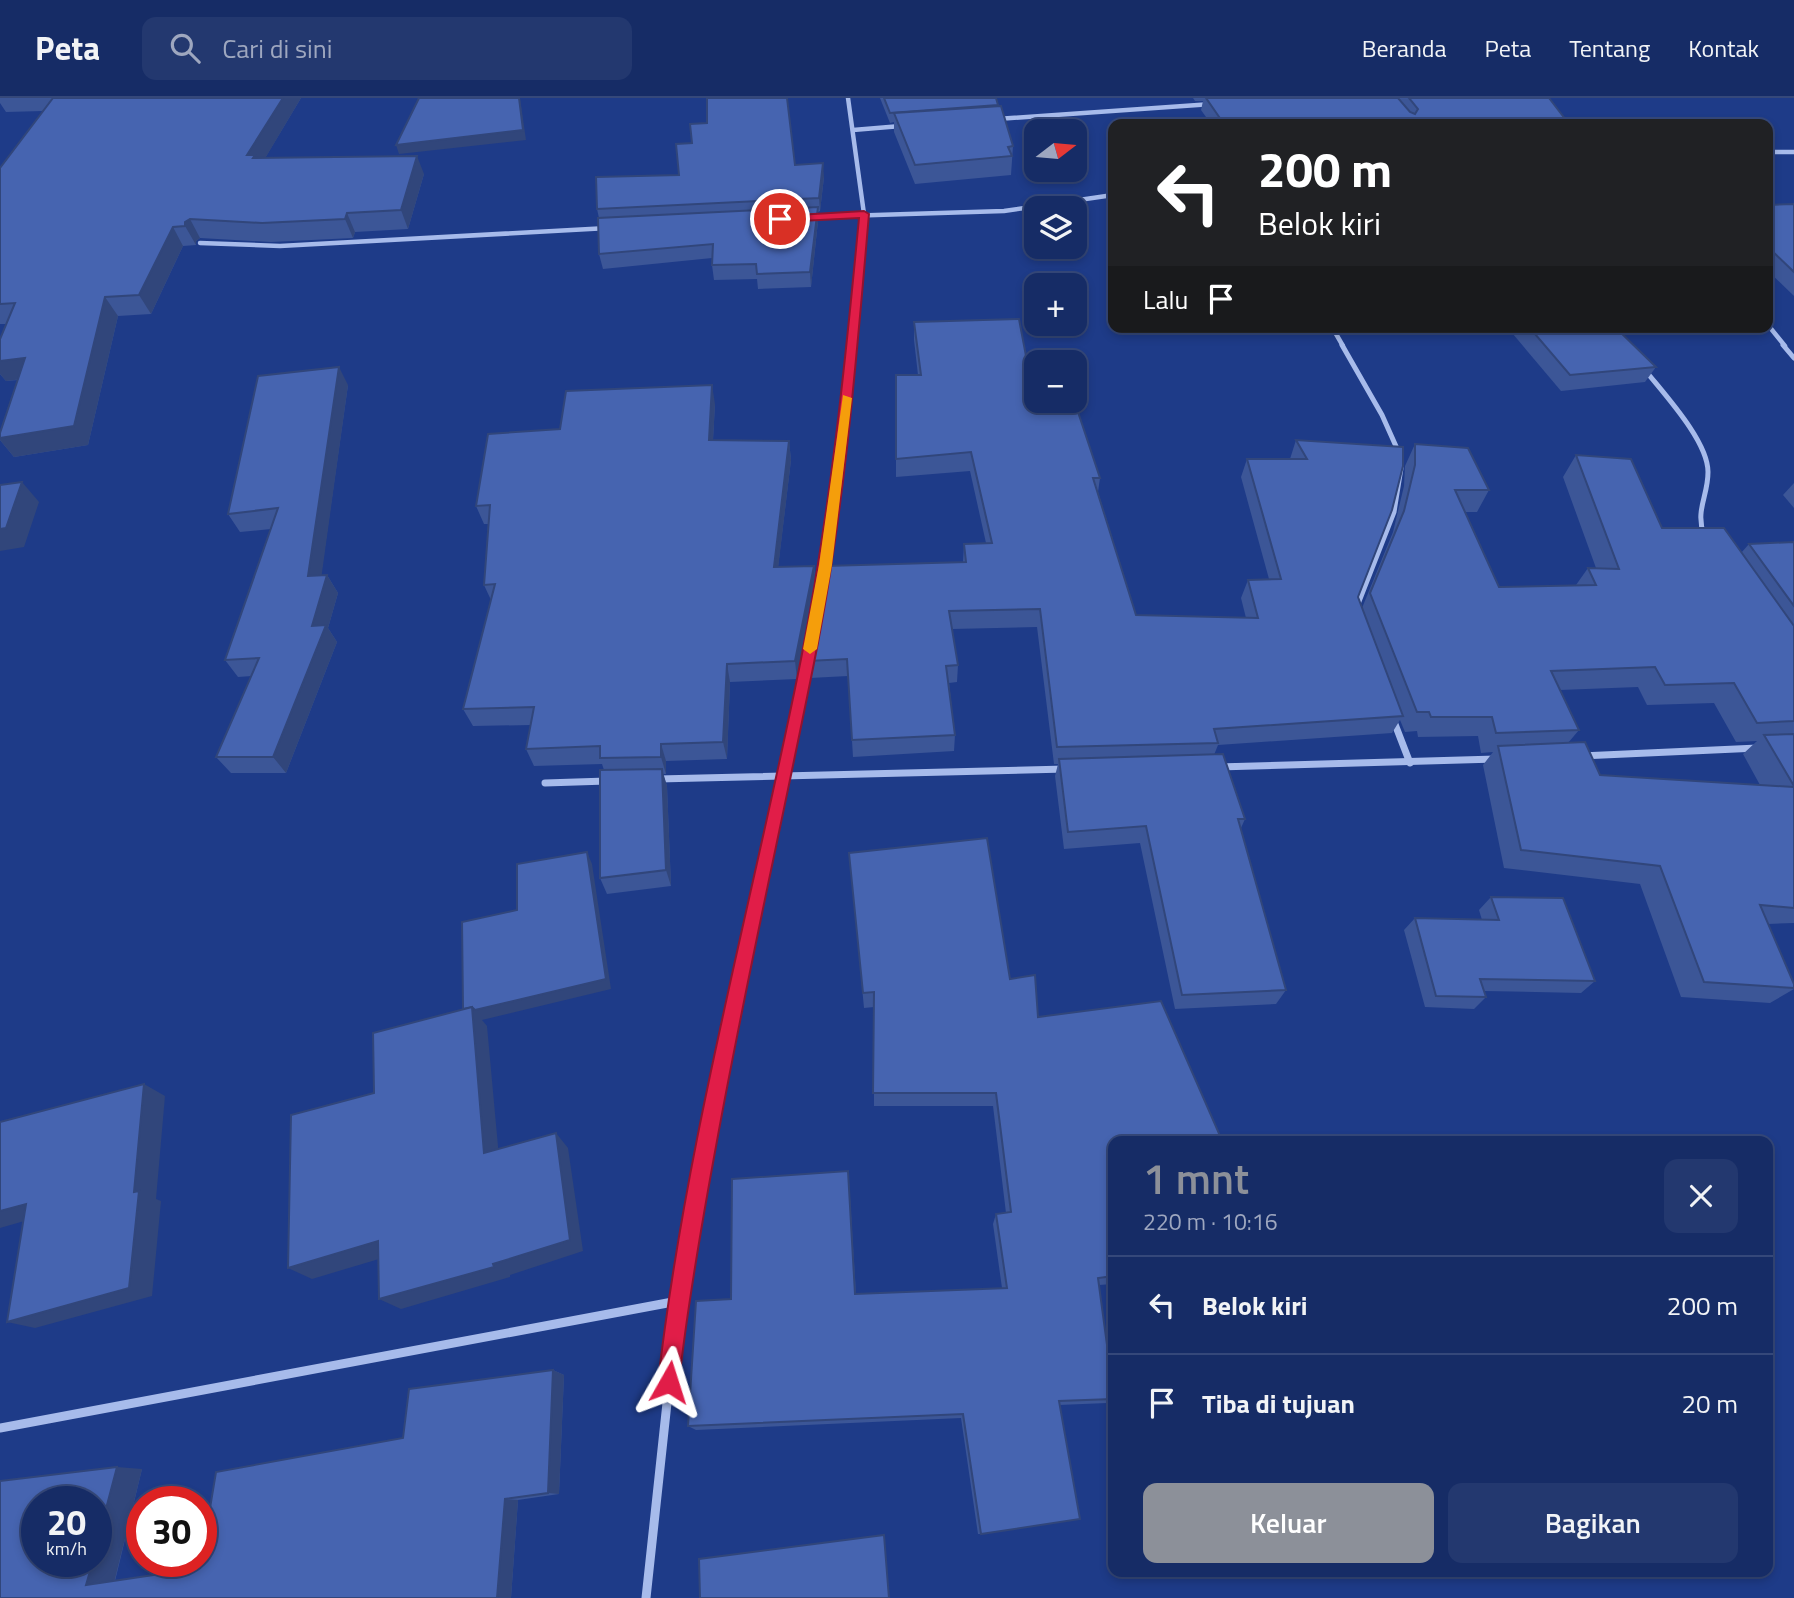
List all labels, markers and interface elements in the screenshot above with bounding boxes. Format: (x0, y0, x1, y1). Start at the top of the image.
search box (142, 17, 632, 80)
text: Peta (35, 23, 100, 73)
icon: search (166, 29, 204, 67)
text: Cari di sini (222, 29, 332, 68)
text: Beranda (1362, 30, 1447, 66)
text: Peta (1485, 30, 1531, 66)
text: Tentang (1569, 30, 1650, 66)
text: Kontak (1688, 30, 1759, 66)
north arrow (1024, 119, 1087, 182)
map controls (1024, 119, 1087, 413)
text: 200 m (1258, 131, 1392, 206)
icon: left (1143, 147, 1234, 238)
pin (750, 189, 810, 249)
button: layers (1024, 196, 1087, 259)
text: Belok kiri (1258, 199, 1381, 247)
icon: arrive (761, 200, 799, 238)
button: + (1024, 273, 1087, 336)
text: Lalu (1143, 280, 1188, 319)
icon: arrive (1202, 280, 1240, 318)
button: − (1024, 350, 1087, 413)
text: 1 mnt (1143, 1146, 1249, 1210)
button: close (1664, 1159, 1738, 1233)
text: 220 m · 10:16 (1143, 1204, 1278, 1239)
icon: left (1143, 1286, 1181, 1324)
text: Belok kiri (1202, 1286, 1308, 1325)
text: 200 m (1667, 1286, 1738, 1325)
position arrow (632, 1345, 706, 1419)
icon: arrive (1143, 1384, 1181, 1422)
text: Tiba di tujuan (1202, 1384, 1355, 1423)
text: 20 m (1681, 1384, 1738, 1423)
button: Keluar (1143, 1483, 1434, 1563)
button: Bagikan (1448, 1483, 1738, 1563)
speed limit sign: 30 (126, 1486, 217, 1577)
text: 20 (47, 1495, 86, 1549)
text: km/h (46, 1535, 87, 1562)

